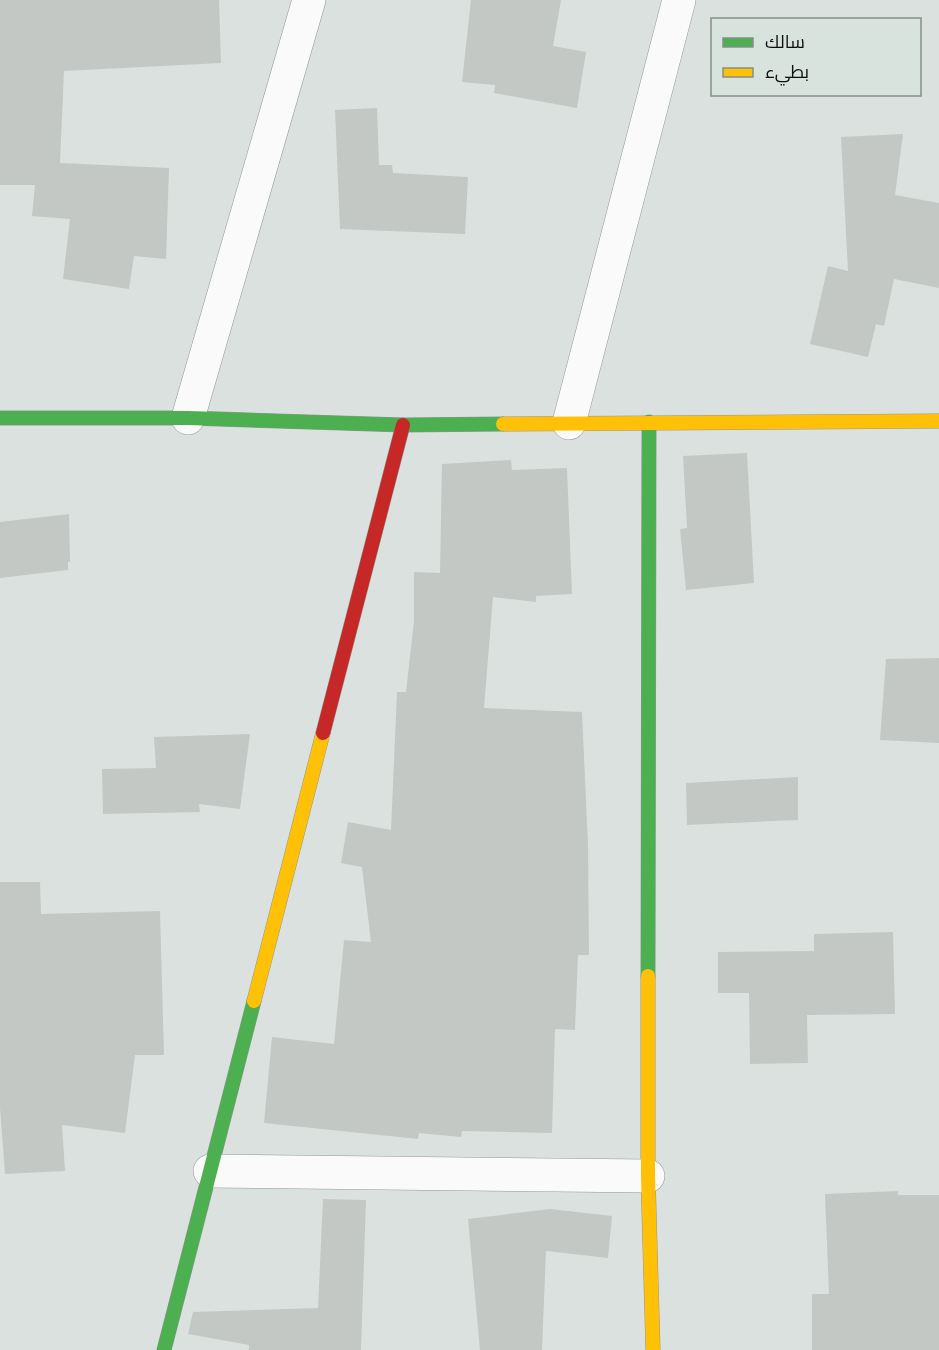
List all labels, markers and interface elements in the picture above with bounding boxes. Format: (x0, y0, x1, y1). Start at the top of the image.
legend (711, 18, 921, 96)
text: سالك (765, 32, 805, 52)
text: بطيء (765, 62, 809, 86)

